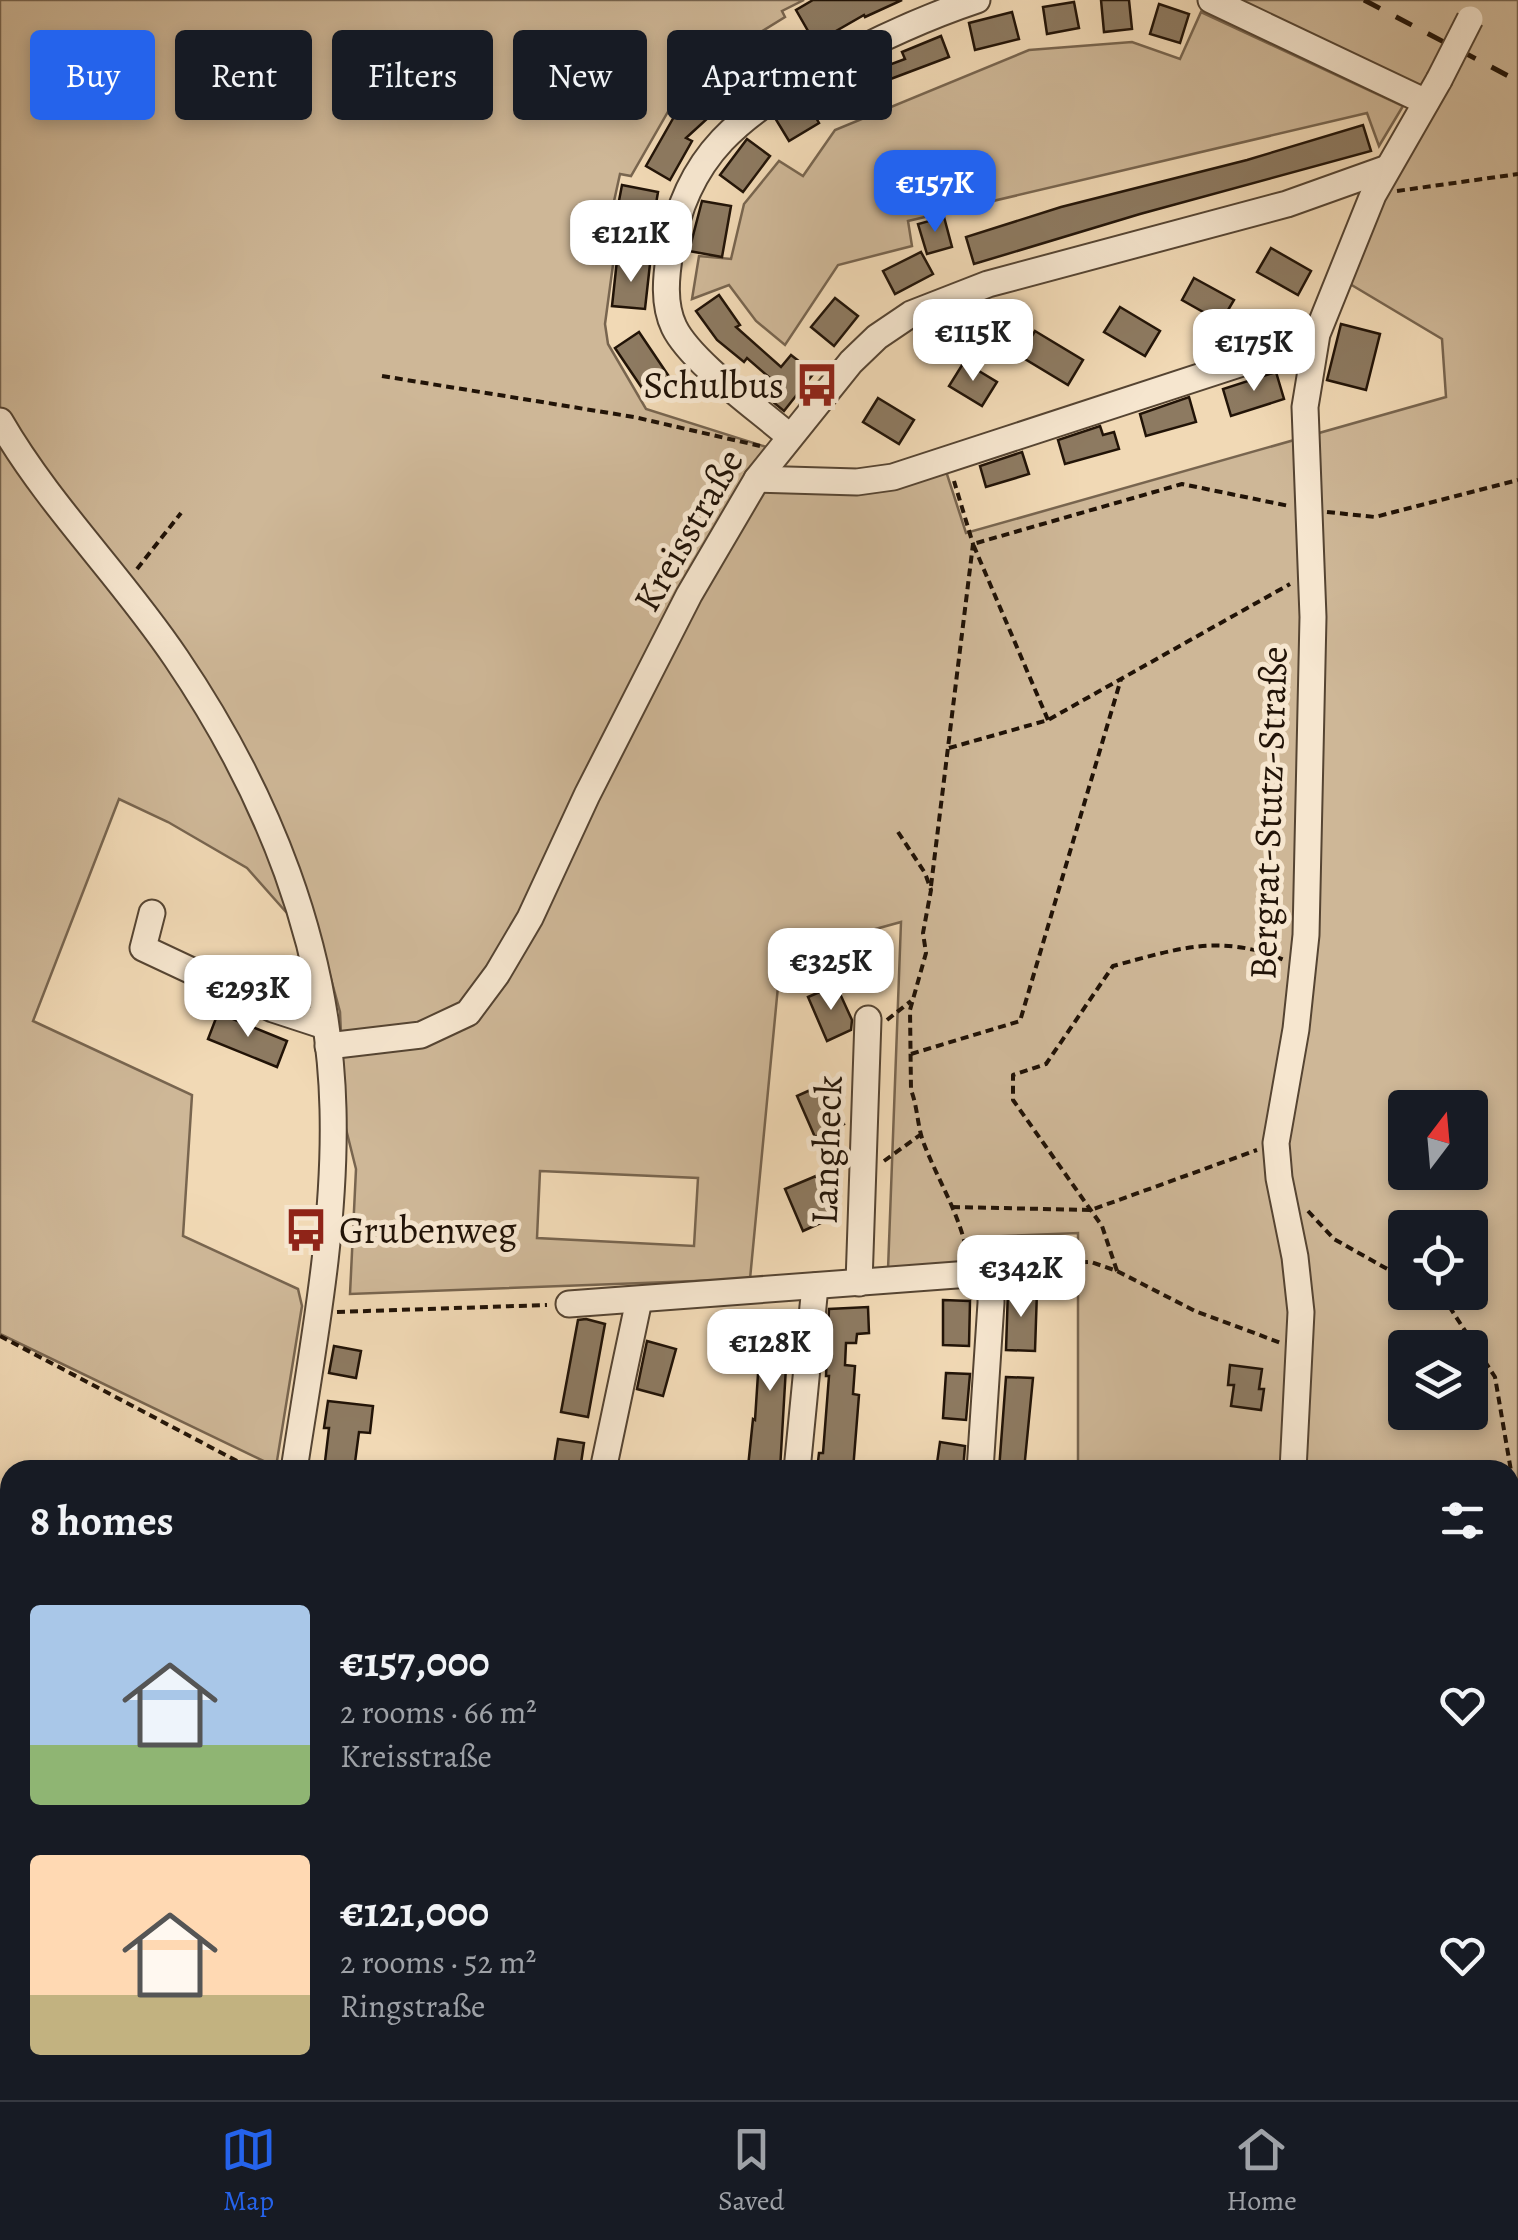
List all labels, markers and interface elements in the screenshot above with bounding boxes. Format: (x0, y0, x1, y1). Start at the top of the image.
chip: Buy (30, 30, 155, 120)
chip: Rent (175, 30, 312, 120)
chip: Filters (332, 30, 493, 120)
chip: New (513, 30, 647, 120)
chip: Apartment (667, 30, 892, 120)
pin: €157K (865, 150, 1005, 235)
text: €157K (896, 160, 974, 204)
pin: €121K (561, 200, 701, 285)
text: €121K (592, 210, 670, 254)
pin: €115K (903, 299, 1043, 384)
text: €115K (935, 309, 1011, 353)
pin: €175K (1184, 309, 1324, 394)
text: €175K (1215, 319, 1293, 363)
place label: Schulbus (643, 359, 784, 411)
bus stop icon: Schulbus (793, 361, 841, 409)
street label: Kreisstraße (620, 439, 756, 621)
street label: Bergrat-Stutz-Straße (1236, 645, 1300, 981)
pin: €325K (761, 928, 901, 1013)
text: €325K (790, 938, 872, 982)
pin: €293K (178, 955, 318, 1040)
text: €293K (206, 965, 290, 1009)
street label: Langheck (797, 1074, 855, 1225)
north arrow (1388, 1090, 1488, 1190)
map controls (1388, 1090, 1488, 1430)
place label: Grubenweg (339, 1204, 517, 1256)
bus stop icon: Grubenweg (282, 1206, 330, 1254)
button: locate (1388, 1210, 1488, 1310)
pin: €342K (951, 1235, 1091, 1320)
text: €342K (979, 1245, 1063, 1289)
pin: €128K (700, 1309, 840, 1394)
text: €128K (729, 1319, 811, 1363)
button: layers (1388, 1330, 1488, 1430)
text: 8 homes (30, 1492, 174, 1549)
icon: filters (1435, 1493, 1490, 1548)
text: €157,000 (340, 1633, 490, 1690)
icon: home (110, 1645, 230, 1765)
icon: heart (1435, 1678, 1490, 1733)
text: 2 rooms · 66 m² (340, 1690, 537, 1734)
text: Kreisstraße (340, 1734, 492, 1778)
text: €121,000 (340, 1883, 489, 1940)
icon: home (110, 1895, 230, 2015)
icon: heart (1435, 1928, 1490, 1983)
text: 2 rooms · 52 m² (340, 1940, 536, 1984)
text: Ringstraße (340, 1984, 485, 2028)
tab: Map (221, 2122, 276, 2220)
tab: Saved (718, 2122, 785, 2220)
tab: Home (1227, 2122, 1297, 2220)

